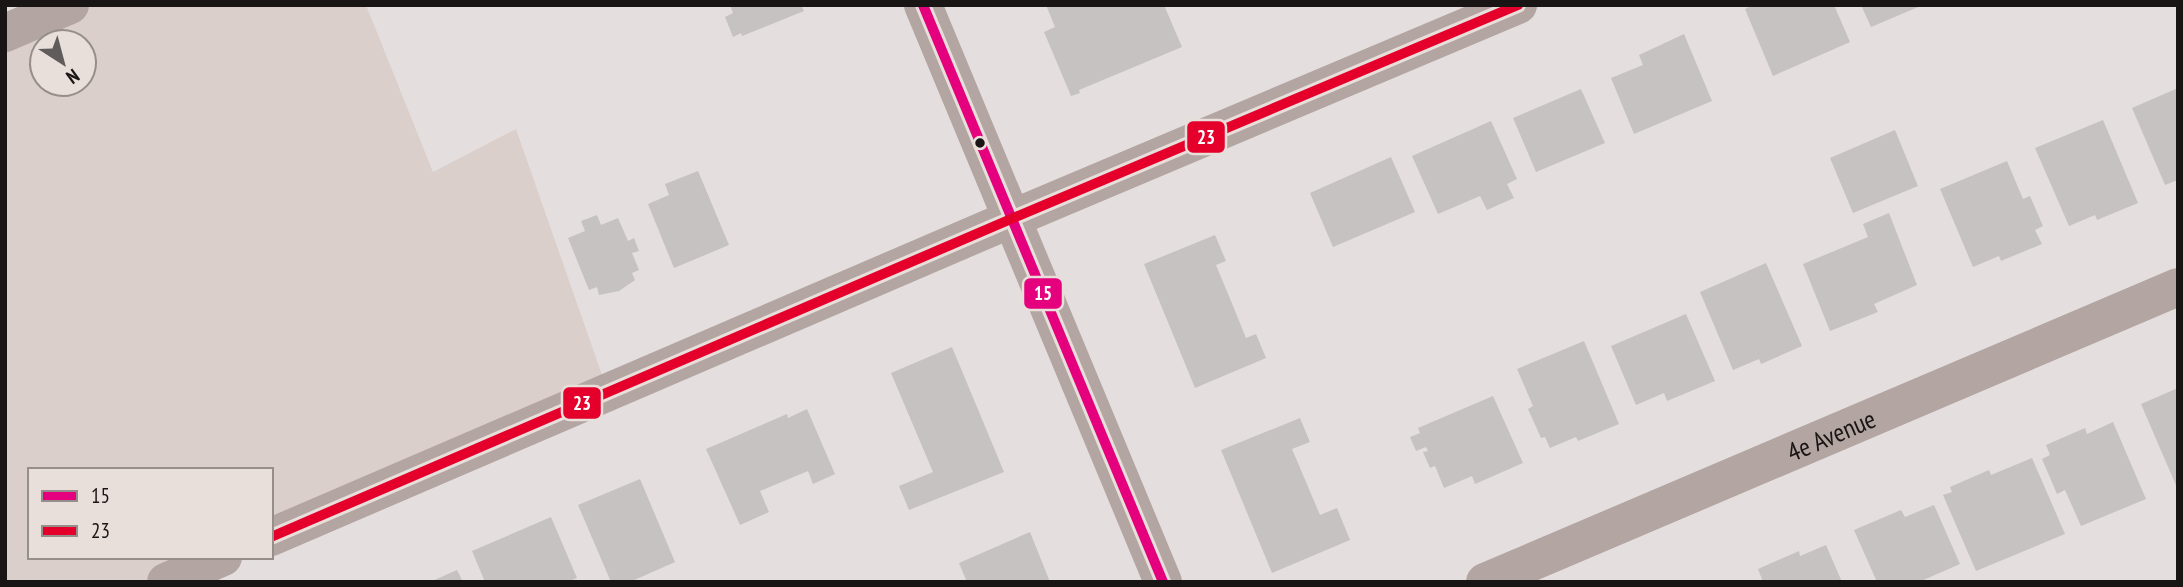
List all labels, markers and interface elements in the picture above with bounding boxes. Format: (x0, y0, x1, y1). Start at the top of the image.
north arrow (28, 28, 98, 98)
text: N (62, 64, 84, 89)
line badge: 23 (1186, 120, 1226, 154)
text: 23 (1197, 125, 1215, 149)
unlabelled marker (973, 136, 987, 150)
line badge: 15 (1023, 277, 1063, 310)
text: 15 (1034, 281, 1052, 305)
line badge: 23 (562, 386, 602, 420)
text: 23 (573, 391, 591, 415)
street label: 4e Avenue (1782, 401, 1880, 468)
legend (28, 468, 273, 559)
text: 15 (91, 482, 110, 509)
text: 23 (91, 517, 110, 544)

